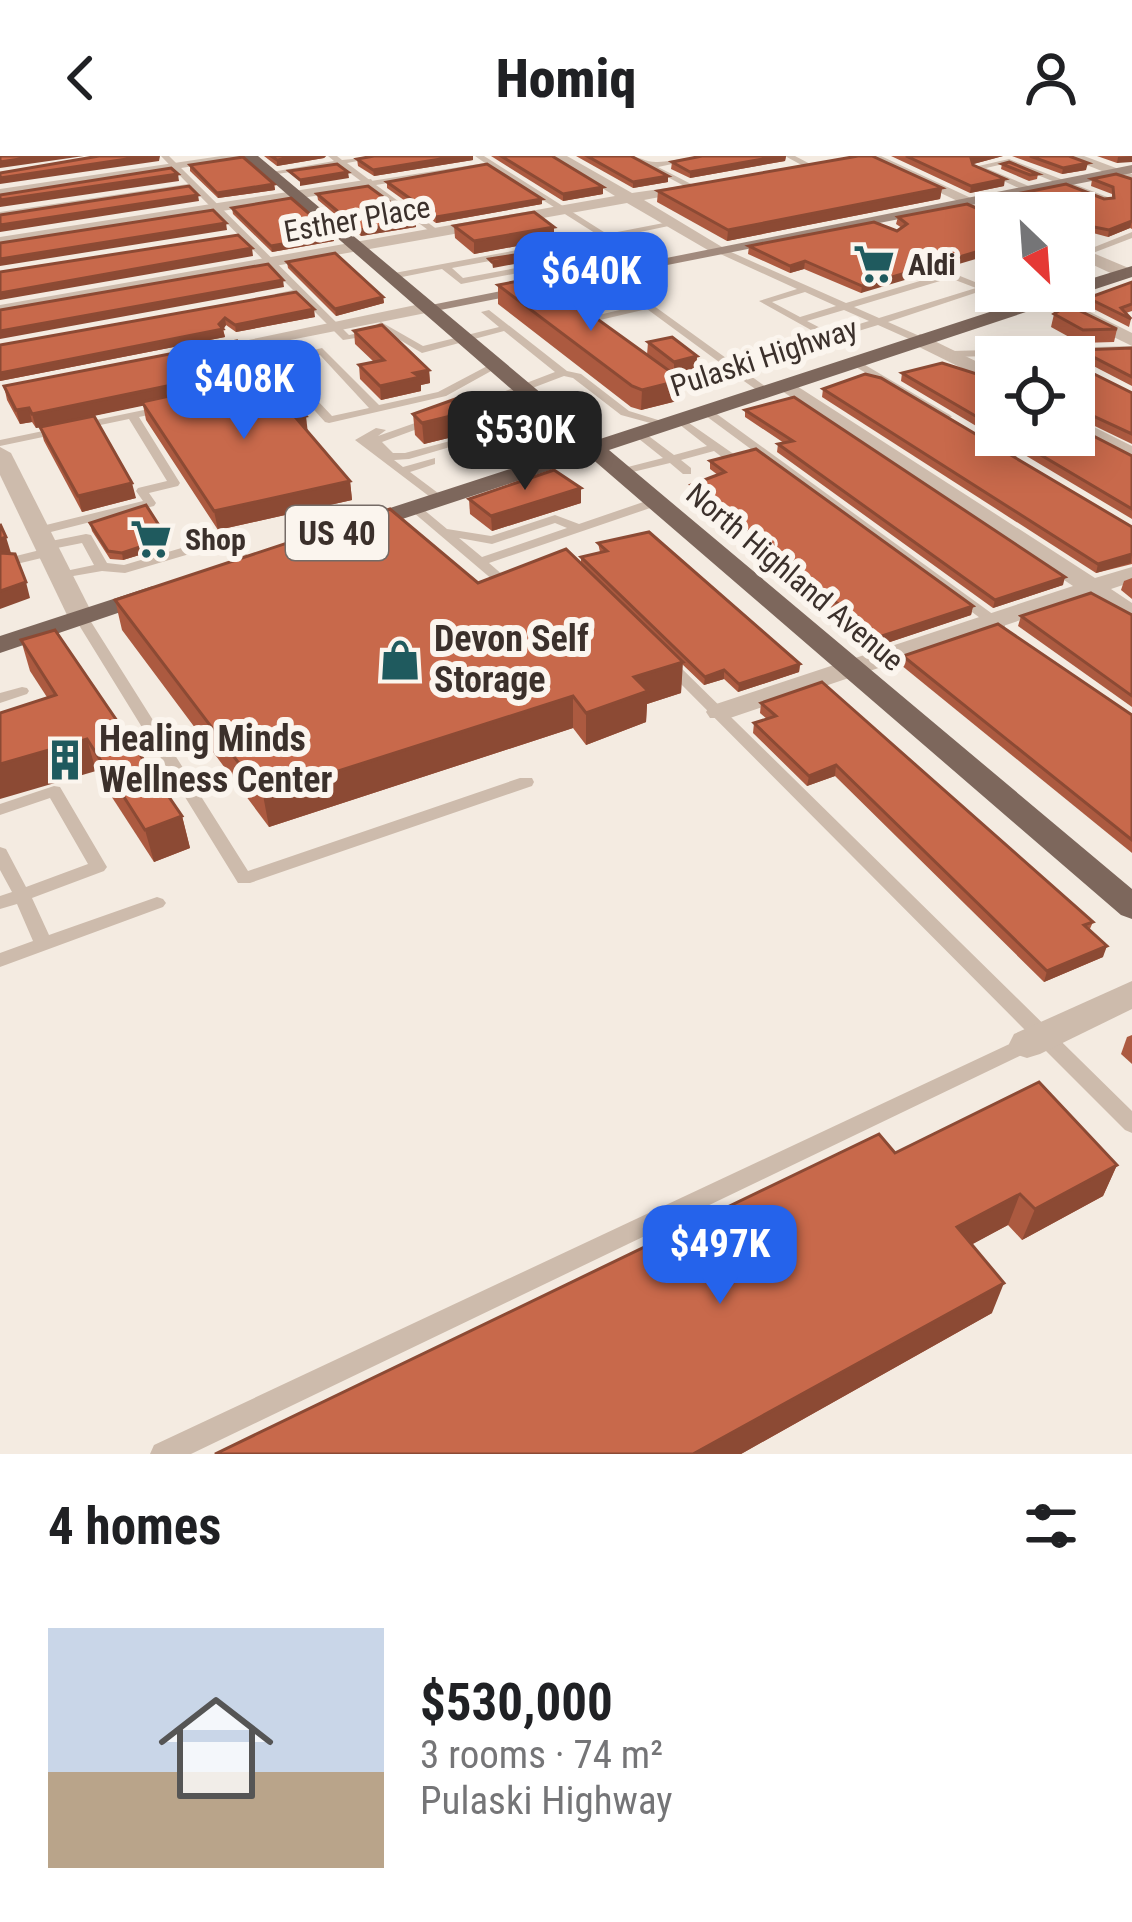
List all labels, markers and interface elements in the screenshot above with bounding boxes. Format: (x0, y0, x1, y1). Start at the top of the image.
icon: back (48, 45, 114, 111)
icon: person (1018, 45, 1084, 111)
text: Homiq (496, 47, 636, 110)
street label: Esther Place (281, 189, 433, 249)
north arrow (975, 192, 1095, 312)
map controls (975, 192, 1095, 456)
pin: $640K (507, 232, 675, 334)
supermarket icon: Aldi (851, 241, 897, 287)
place label: Aldi (908, 247, 956, 282)
text: $640K (541, 248, 641, 294)
street label: Pulaski Highway (666, 310, 862, 404)
button: locate (975, 336, 1095, 456)
pin: $408K (160, 340, 328, 442)
text: $408K (194, 356, 294, 402)
pin: $530K (441, 391, 609, 493)
text: $530K (475, 407, 575, 453)
street label: North Highland Avenue (679, 476, 911, 678)
road number: US 40 (286, 506, 388, 560)
supermarket icon: Shop (128, 516, 174, 562)
place label: Shop (185, 522, 246, 557)
place label: Devon Self Storage (434, 618, 589, 701)
shop icon: Devon Self Storage (377, 637, 423, 683)
place label: Healing Minds Wellness Center (99, 718, 332, 801)
building icon: Healing Minds Wellness Center (42, 737, 88, 783)
pin: $497K (636, 1205, 804, 1307)
text: $497K (670, 1221, 770, 1267)
icon: filters (1018, 1493, 1084, 1559)
text: 4 homes (48, 1497, 221, 1556)
text: $530,000 (420, 1673, 613, 1732)
icon: home (144, 1676, 288, 1820)
text: 3 rooms · 74 m² (420, 1732, 663, 1778)
text: Pulaski Highway (420, 1778, 673, 1824)

